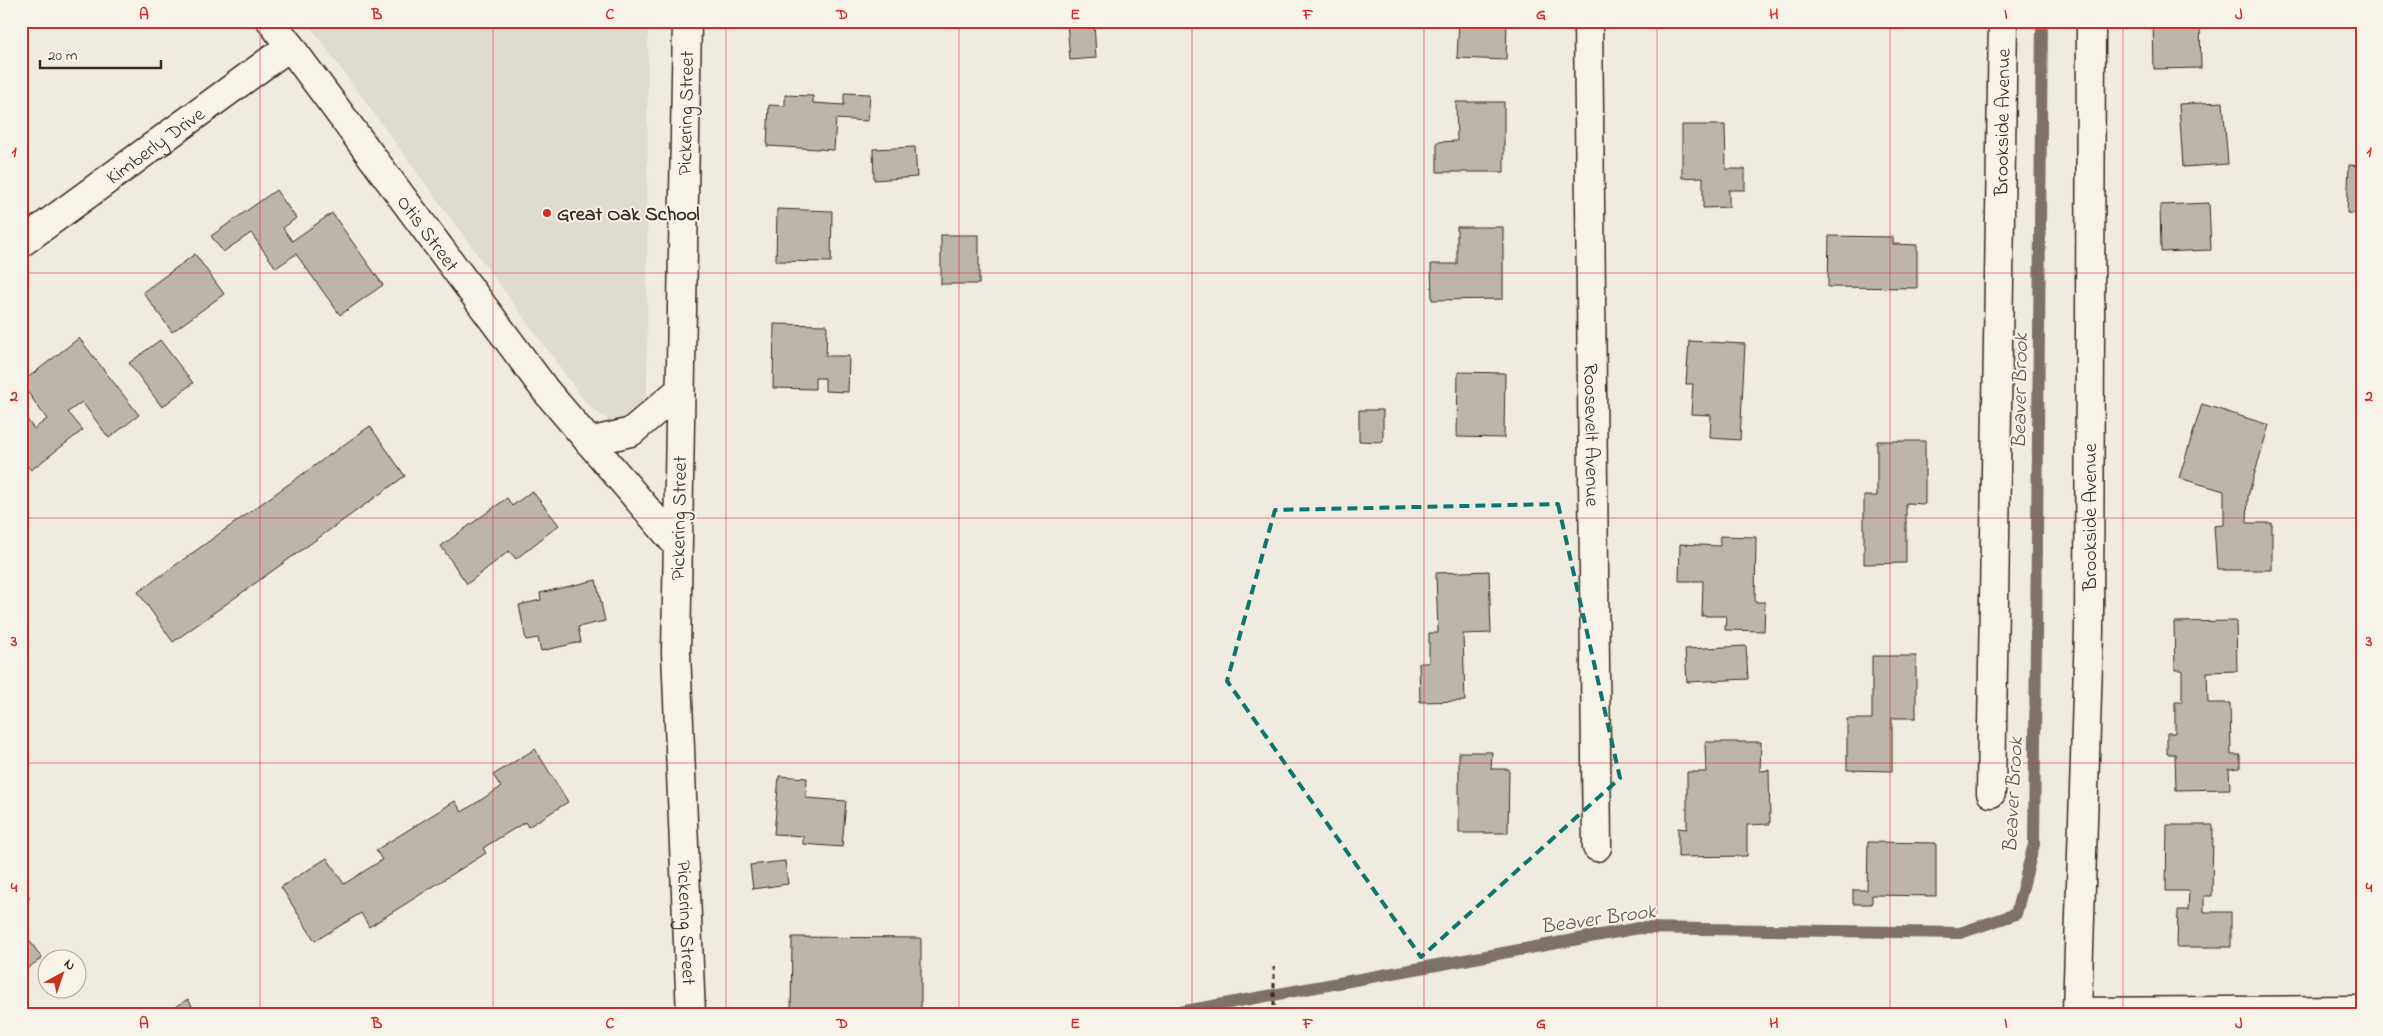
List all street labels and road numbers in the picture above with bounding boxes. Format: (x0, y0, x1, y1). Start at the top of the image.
street label: Brookside Avenue (1988, 48, 2020, 197)
street label: Pickering Street (672, 50, 704, 176)
street label: Kimberly Drive (101, 101, 212, 193)
street label: Otis Street (388, 190, 465, 279)
street label: Roosevelt Avenue (1575, 363, 1605, 507)
street label: Brookside Avenue (2077, 443, 2106, 592)
street label: Pickering Street (665, 455, 697, 581)
street label: Pickering Street (668, 860, 702, 986)

